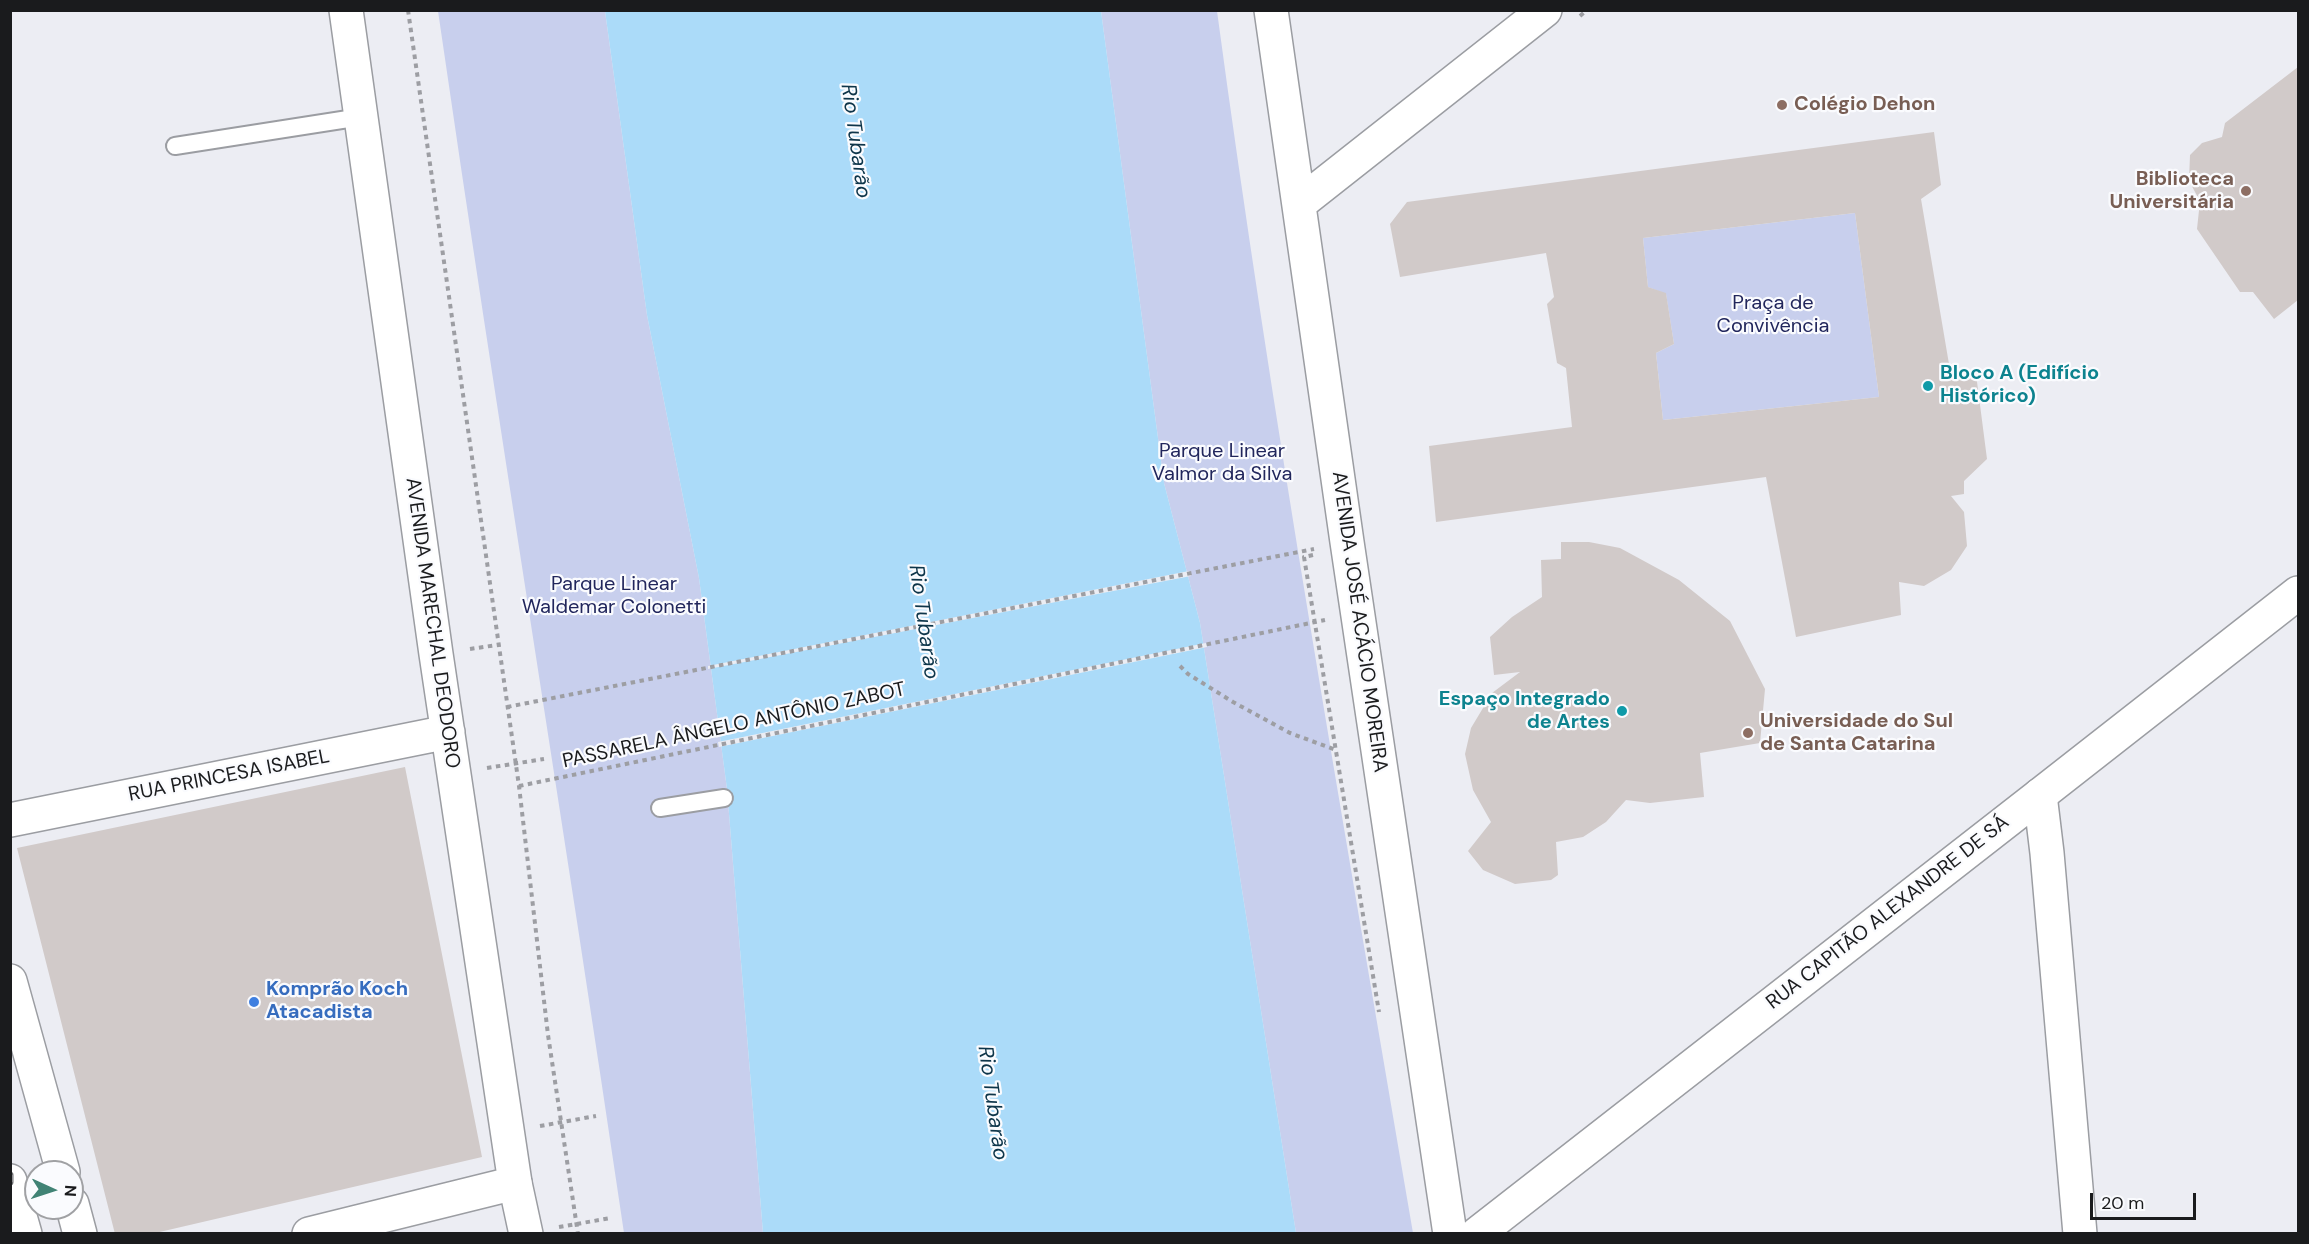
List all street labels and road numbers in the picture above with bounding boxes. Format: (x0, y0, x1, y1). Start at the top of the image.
street label: AVENIDA JOSÉ ACÁCIO MOREIRA (1326, 470, 1392, 774)
street label: AVENIDA MARECHAL DEODORO (400, 476, 464, 770)
street label: PASSARELA ÂNGELO ANTÔNIO ZABOT (560, 678, 908, 774)
street label: RUA PRINCESA ISABEL (126, 745, 332, 807)
street label: RUA CAPITÃO ALEXANDRE DE SÁ (1762, 811, 2014, 1015)

